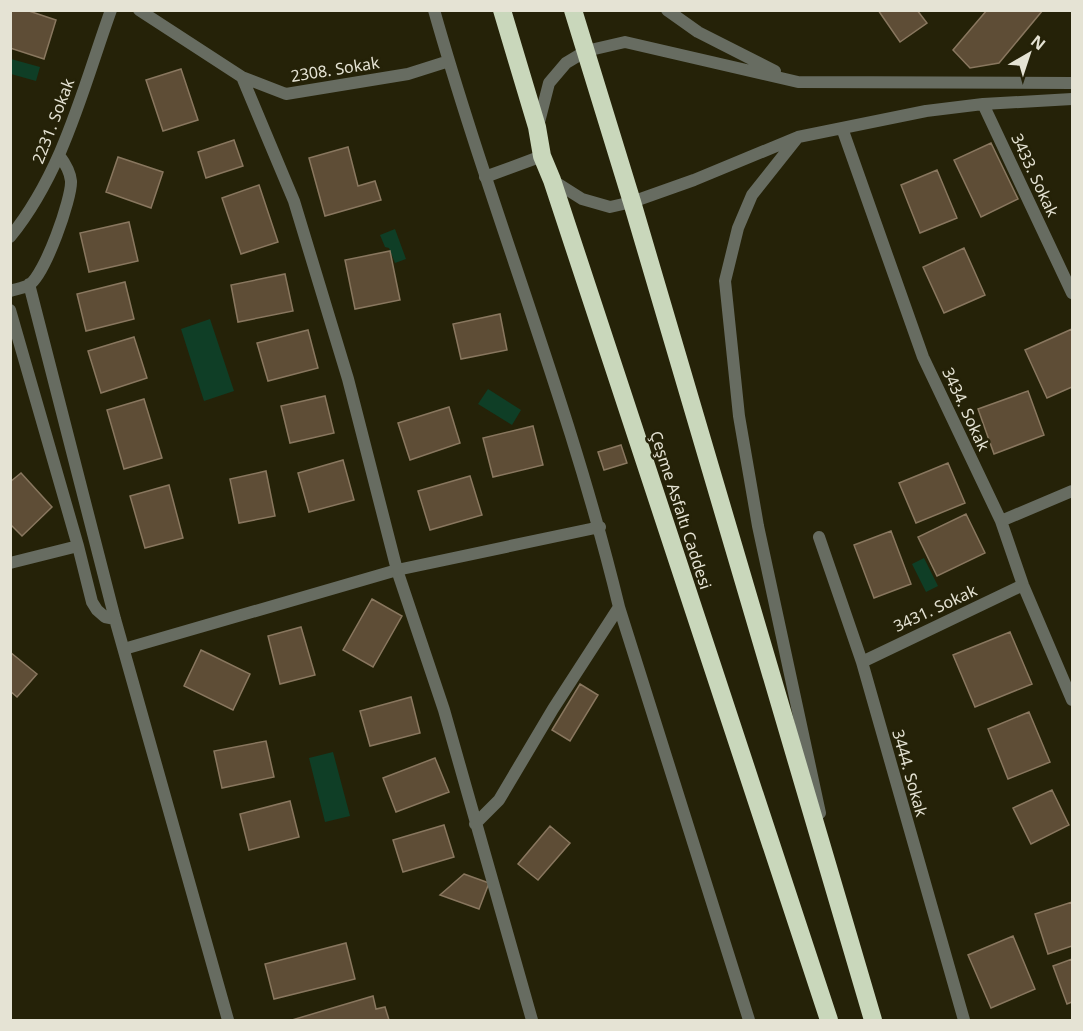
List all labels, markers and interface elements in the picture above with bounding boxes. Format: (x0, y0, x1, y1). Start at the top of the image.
north arrow (999, 24, 1059, 84)
text: N (1026, 30, 1050, 55)
street label: 2308. Sokak (289, 51, 381, 87)
street label: 2231. Sokak (27, 75, 79, 167)
street label: 3433. Sokak (1006, 130, 1064, 221)
street label: 3434. Sokak (937, 364, 995, 455)
street label: Çeşme Asfaltı Caddesi (645, 428, 717, 592)
street label: 3431. Sokak (890, 579, 981, 637)
street label: 3444. Sokak (887, 727, 933, 820)

